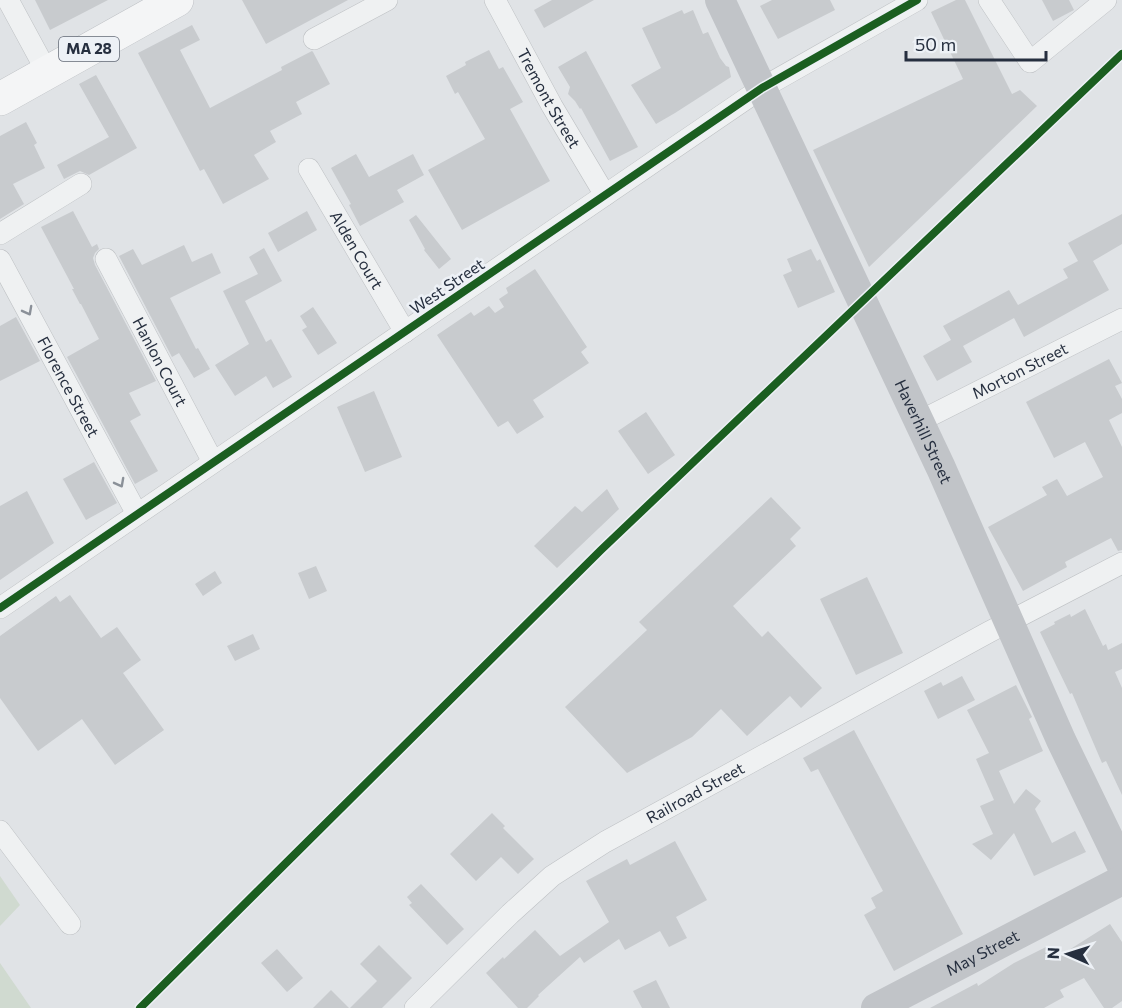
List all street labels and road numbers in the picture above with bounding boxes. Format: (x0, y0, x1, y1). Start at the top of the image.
road number: MA 28 (59, 37, 119, 61)
street label: Tremont Street (514, 45, 585, 152)
street label: Alden Court (327, 207, 388, 293)
street label: West Street (406, 253, 488, 317)
street label: Hanlon Court (129, 314, 192, 409)
street label: Florence Street (34, 333, 104, 440)
street label: Morton Street (968, 338, 1071, 402)
street label: Haverhill Street (891, 376, 957, 487)
street label: Railroad Street (643, 758, 748, 827)
street label: May Street (942, 925, 1022, 979)

